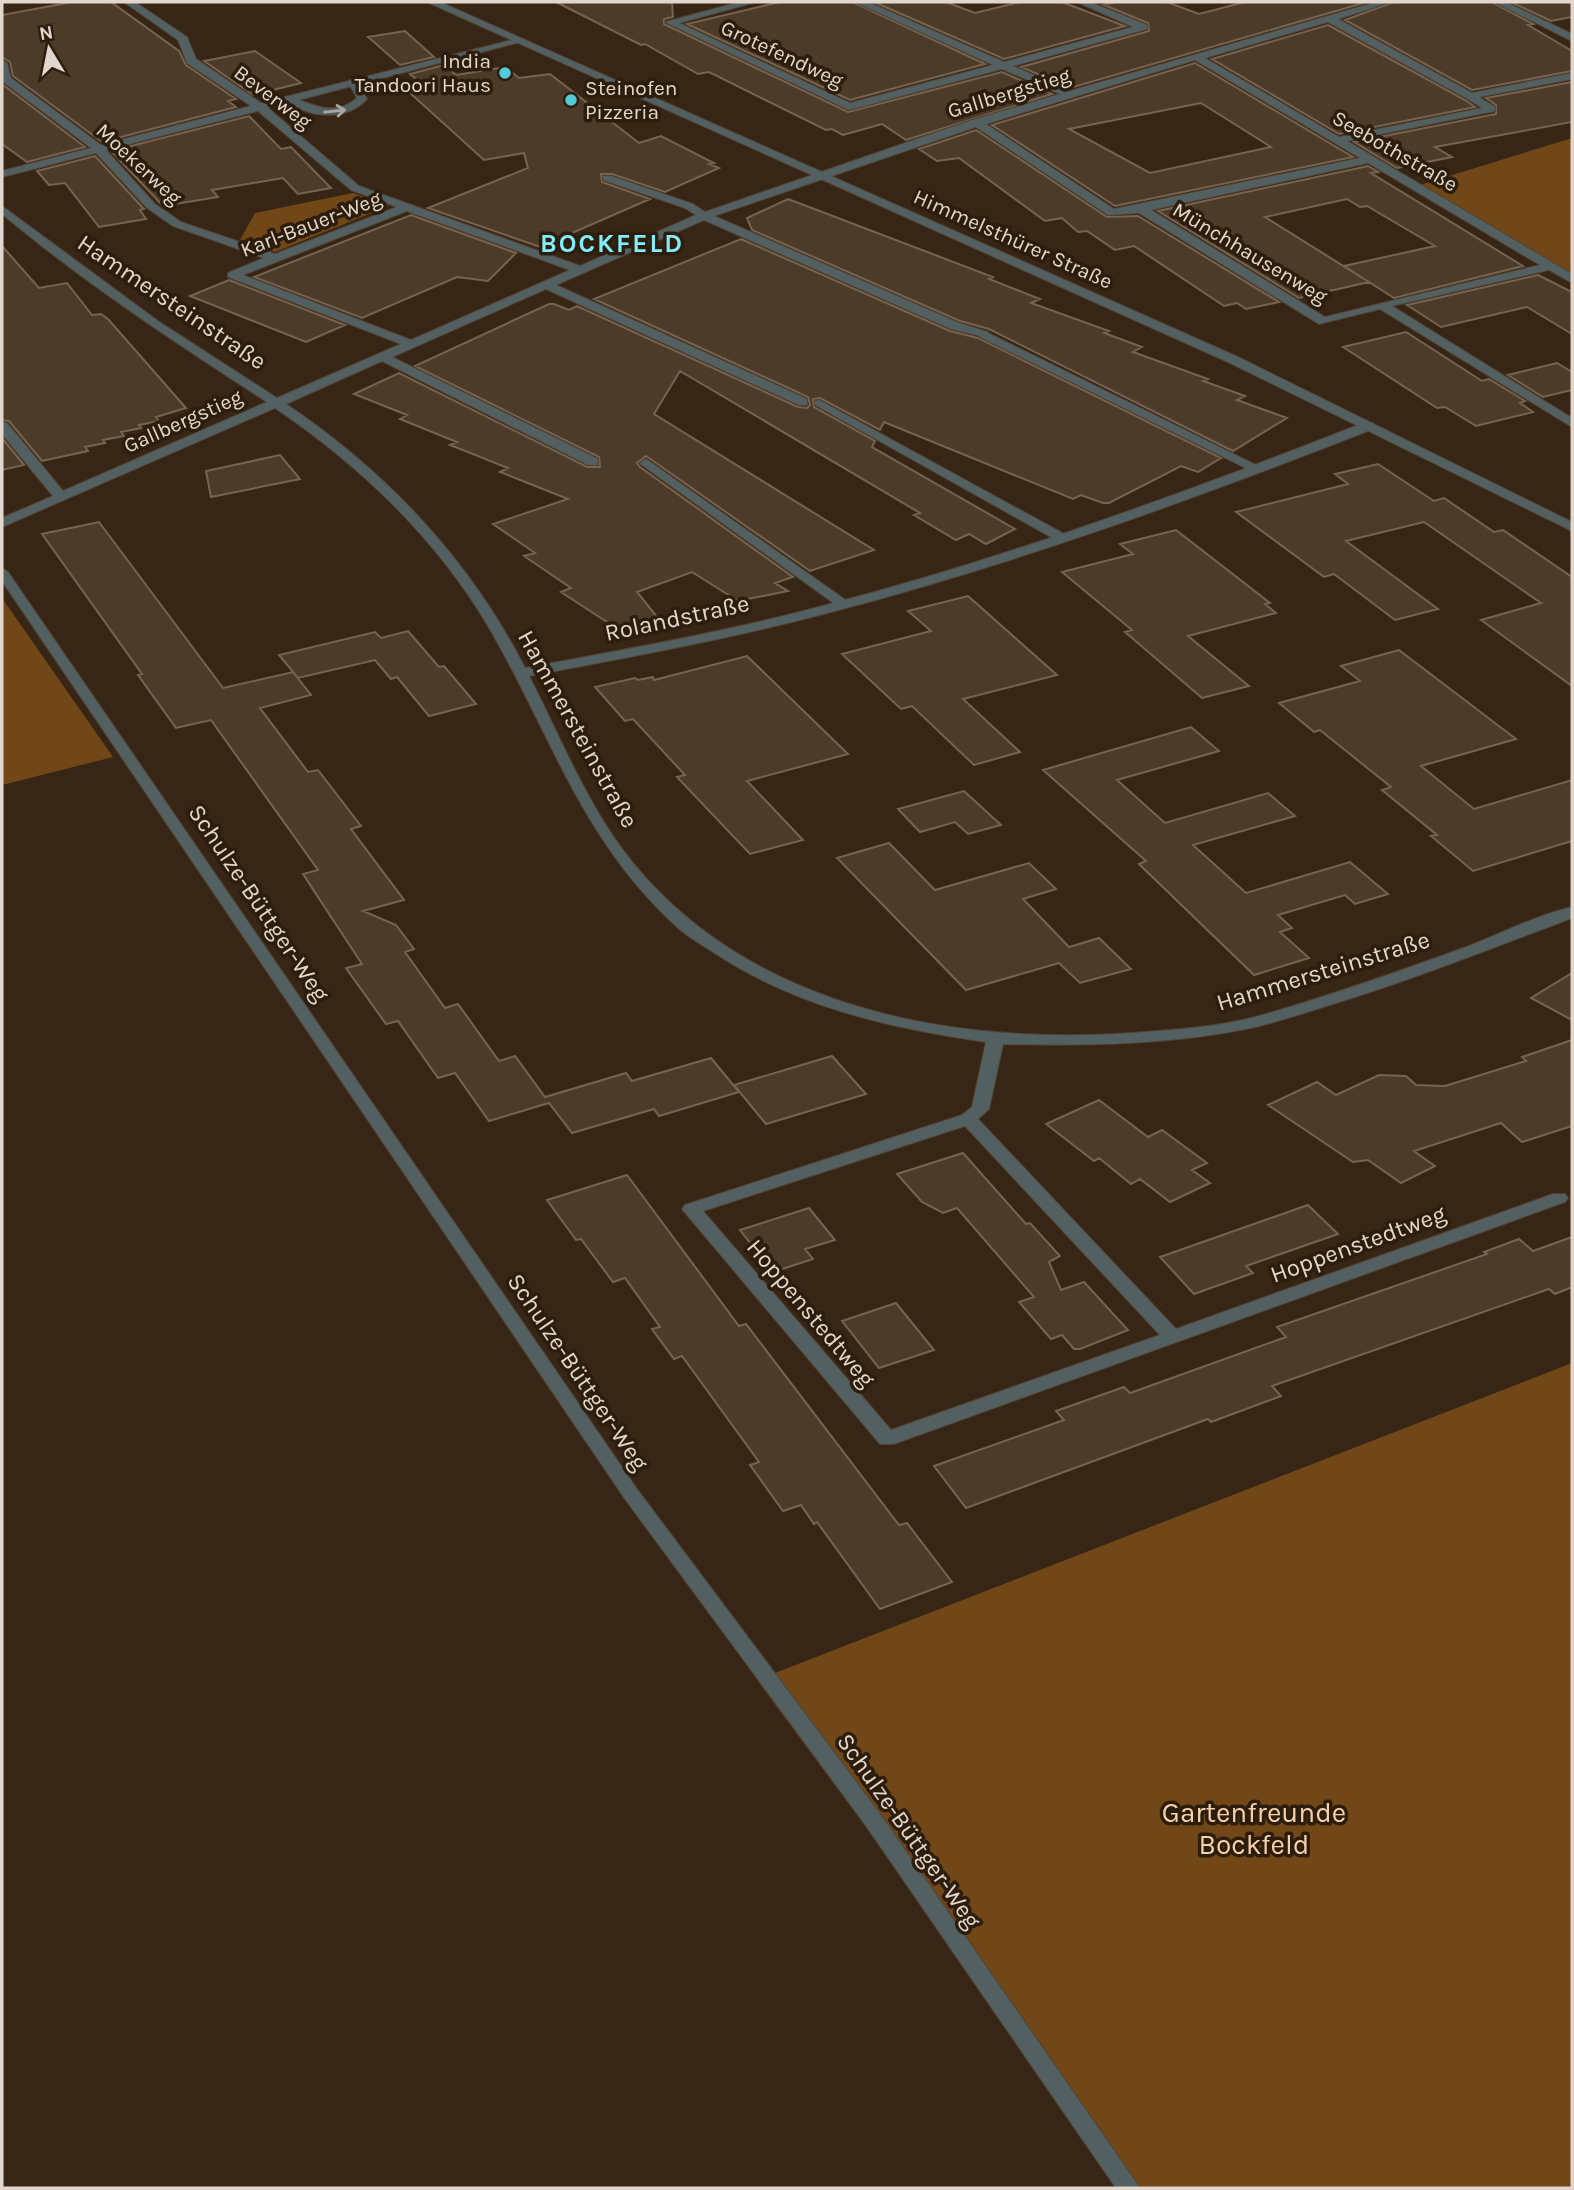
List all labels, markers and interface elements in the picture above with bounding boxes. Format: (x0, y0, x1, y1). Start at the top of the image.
north arrow (14, 14, 84, 84)
street label: Grotefendweg (717, 15, 847, 93)
text: N (38, 21, 55, 45)
place label: India Tandoori Haus (355, 49, 491, 97)
street label: Beverweg (230, 60, 317, 134)
street label: Gallbergstieg (945, 63, 1073, 123)
marker: India Tandoori Haus (497, 65, 513, 81)
place label: Steinofen Pizzeria (585, 76, 677, 124)
marker: Steinofen Pizzeria (563, 92, 579, 108)
one-way arrow (323, 104, 346, 117)
street label: Seebothstraße (1328, 105, 1462, 197)
street label: Moekerweg (91, 118, 187, 210)
street label: Himmelsthürer Straße (910, 184, 1116, 294)
street label: Karl-Bauer-Weg (237, 186, 385, 262)
street label: Münchhausenweg (1168, 197, 1332, 309)
district label: BOCKFELD (540, 228, 684, 259)
street label: Hammersteinstraße (72, 229, 272, 375)
street label: Gallbergstieg (120, 384, 246, 458)
street label: Rolandstraße (602, 589, 752, 647)
street label: Hammersteinstraße (512, 625, 644, 833)
street label: Schulze-Büttger-Weg (183, 799, 336, 1007)
street label: Hammersteinstraße (1213, 925, 1433, 1017)
street label: Hoppenstedtweg (1267, 1199, 1450, 1289)
street label: Hoppenstedtweg (741, 1233, 881, 1393)
street label: Schulze-Büttger-Weg (502, 1268, 655, 1476)
street label: Schulze-Büttger-Weg (831, 1728, 987, 1934)
park label: Gartenfreunde Bockfeld (1162, 1796, 1346, 1861)

